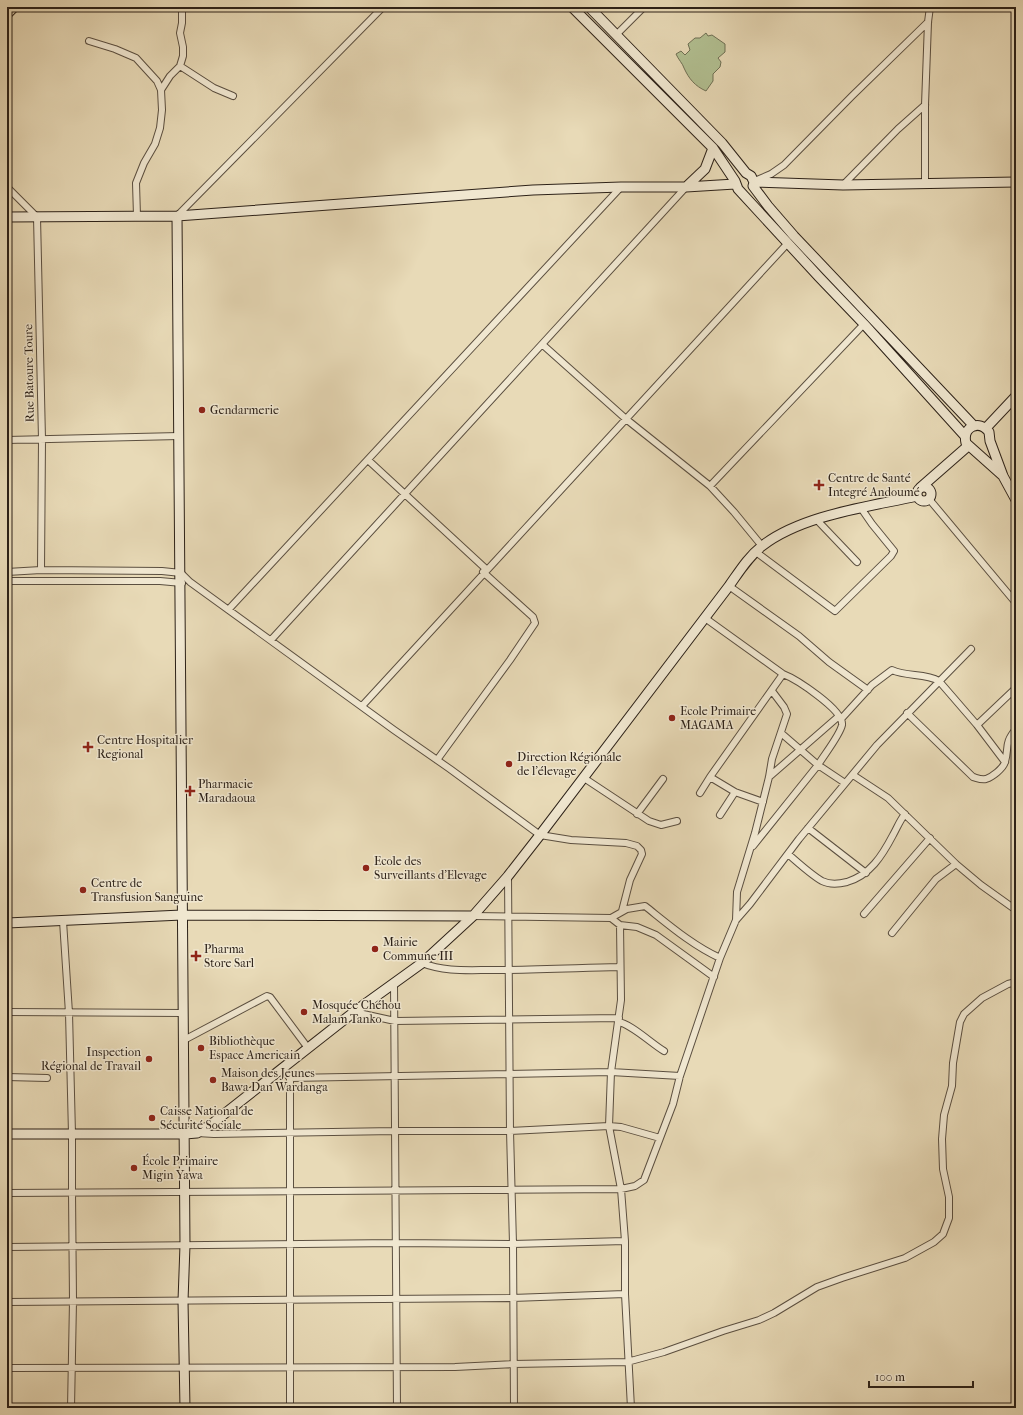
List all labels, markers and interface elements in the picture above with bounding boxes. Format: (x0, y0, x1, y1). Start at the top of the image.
street label: Rue Batoure Toure (21, 324, 37, 422)
place label: Gendarmerie (210, 403, 279, 417)
marker: Gendarmerie (197, 405, 207, 415)
place label: Centre de Santé Integré Andoumé (828, 471, 920, 499)
marker: Centre de Santé Integré Andoumé (813, 479, 825, 491)
place label: Ecole Primaire MAGAMA (680, 704, 756, 732)
marker: Ecole Primaire MAGAMA (667, 713, 677, 723)
place label: Centre Hospitalier Regional (97, 733, 194, 761)
marker: Centre Hospitalier Regional (82, 741, 94, 753)
place label: Direction Régionale de l'élevage (517, 750, 621, 778)
marker: Direction Régionale de l'élevage (504, 759, 514, 769)
place label: Pharmacie Maradaoua (198, 777, 256, 805)
marker: Pharmacie Maradaoua (185, 786, 195, 796)
place label: Ecole des Surveillants d'Elevage (374, 854, 487, 882)
marker: Ecole des Surveillants d'Elevage (361, 863, 371, 873)
place label: Centre de Transfusion Sanguine (91, 876, 203, 904)
marker: Centre de Transfusion Sanguine (78, 885, 88, 895)
place label: Mairie Commune III (383, 935, 454, 963)
place label: Pharma Store Sarl (204, 942, 255, 970)
marker: Mairie Commune III (370, 944, 380, 954)
marker: Pharma Store Sarl (191, 951, 201, 961)
place label: Mosquée Chéhou Malam Tanko (312, 998, 401, 1026)
marker: Mosquée Chéhou Malam Tanko (299, 1007, 309, 1017)
place label: Bibliothèque Espace Americain (209, 1034, 300, 1062)
marker: Bibliothèque Espace Americain (196, 1043, 206, 1053)
place label: Inspection Régional de Travail (41, 1045, 142, 1073)
marker: Inspection Régional de Travail (144, 1054, 154, 1064)
place label: Maison des Jeunes Bawa Dan Wardanga (221, 1066, 328, 1094)
marker: Maison des Jeunes Bawa Dan Wardanga (208, 1075, 218, 1085)
place label: Caisse National de Sécurité Sociale (160, 1104, 254, 1132)
marker: Caisse National de Sécurité Sociale (147, 1113, 157, 1123)
place label: École Primaire Migin Yawa (142, 1153, 218, 1182)
marker: École Primaire Migin Yawa (129, 1163, 139, 1173)
scale bar (869, 1363, 973, 1389)
text: 100 m (875, 1370, 905, 1384)

